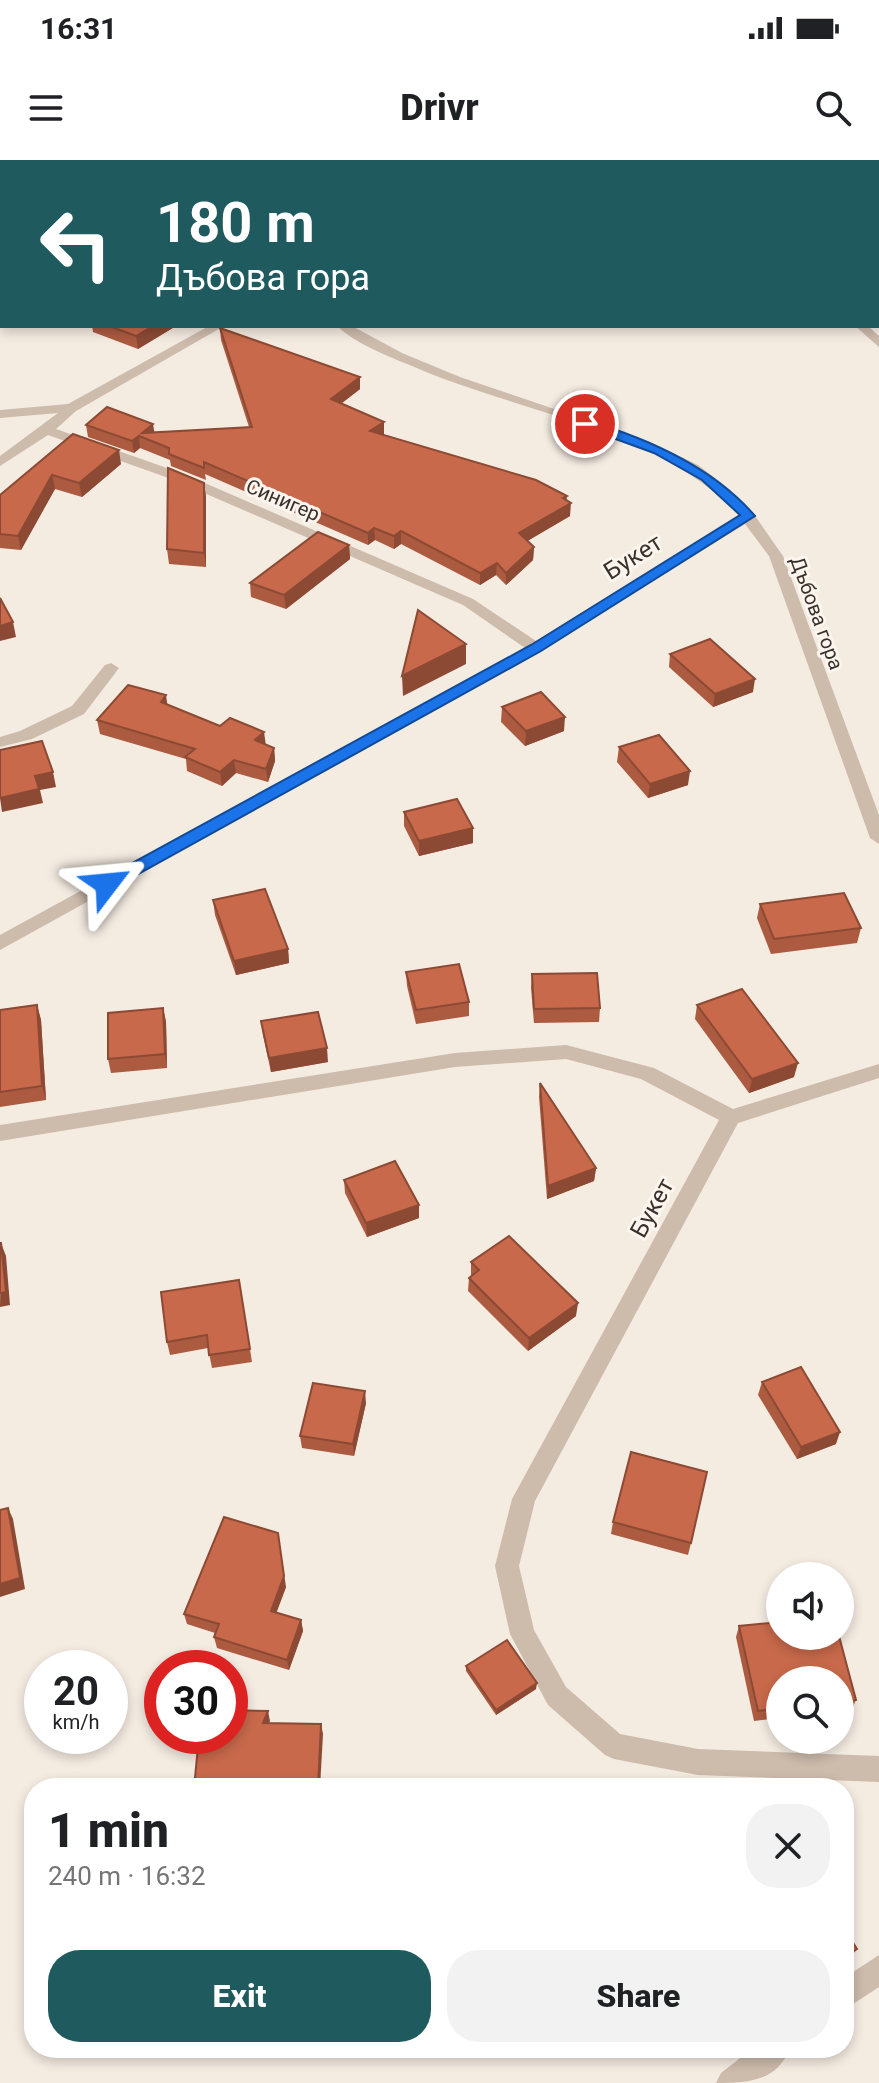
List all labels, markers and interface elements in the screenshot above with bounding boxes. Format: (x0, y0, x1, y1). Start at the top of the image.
text: 16:31 (40, 11, 117, 46)
icon: menu (24, 86, 68, 130)
icon: search (811, 86, 855, 130)
text: Drivr (400, 87, 479, 129)
text: 180 m (156, 190, 315, 256)
icon: left (24, 192, 128, 296)
text: Дъбова гора (156, 257, 370, 299)
pin (551, 390, 619, 458)
icon: arrive (563, 402, 607, 446)
street label: Синигер (243, 474, 323, 526)
street label: Букет (599, 528, 668, 586)
street label: Дъбова гора (785, 553, 849, 673)
position arrow (65, 842, 149, 926)
street label: Букет (624, 1173, 680, 1243)
map controls (766, 1562, 854, 1754)
button: sound (766, 1562, 854, 1650)
speed limit sign: 30 (144, 1650, 248, 1754)
button: search (766, 1666, 854, 1754)
text: 20 (53, 1668, 99, 1715)
text: km/h (53, 1710, 99, 1734)
text: 1 min (48, 1802, 169, 1859)
button: close (746, 1804, 830, 1888)
text: 240 m · 16:32 (48, 1861, 206, 1891)
button: Exit (48, 1950, 431, 2042)
button: Share (447, 1950, 830, 2042)

